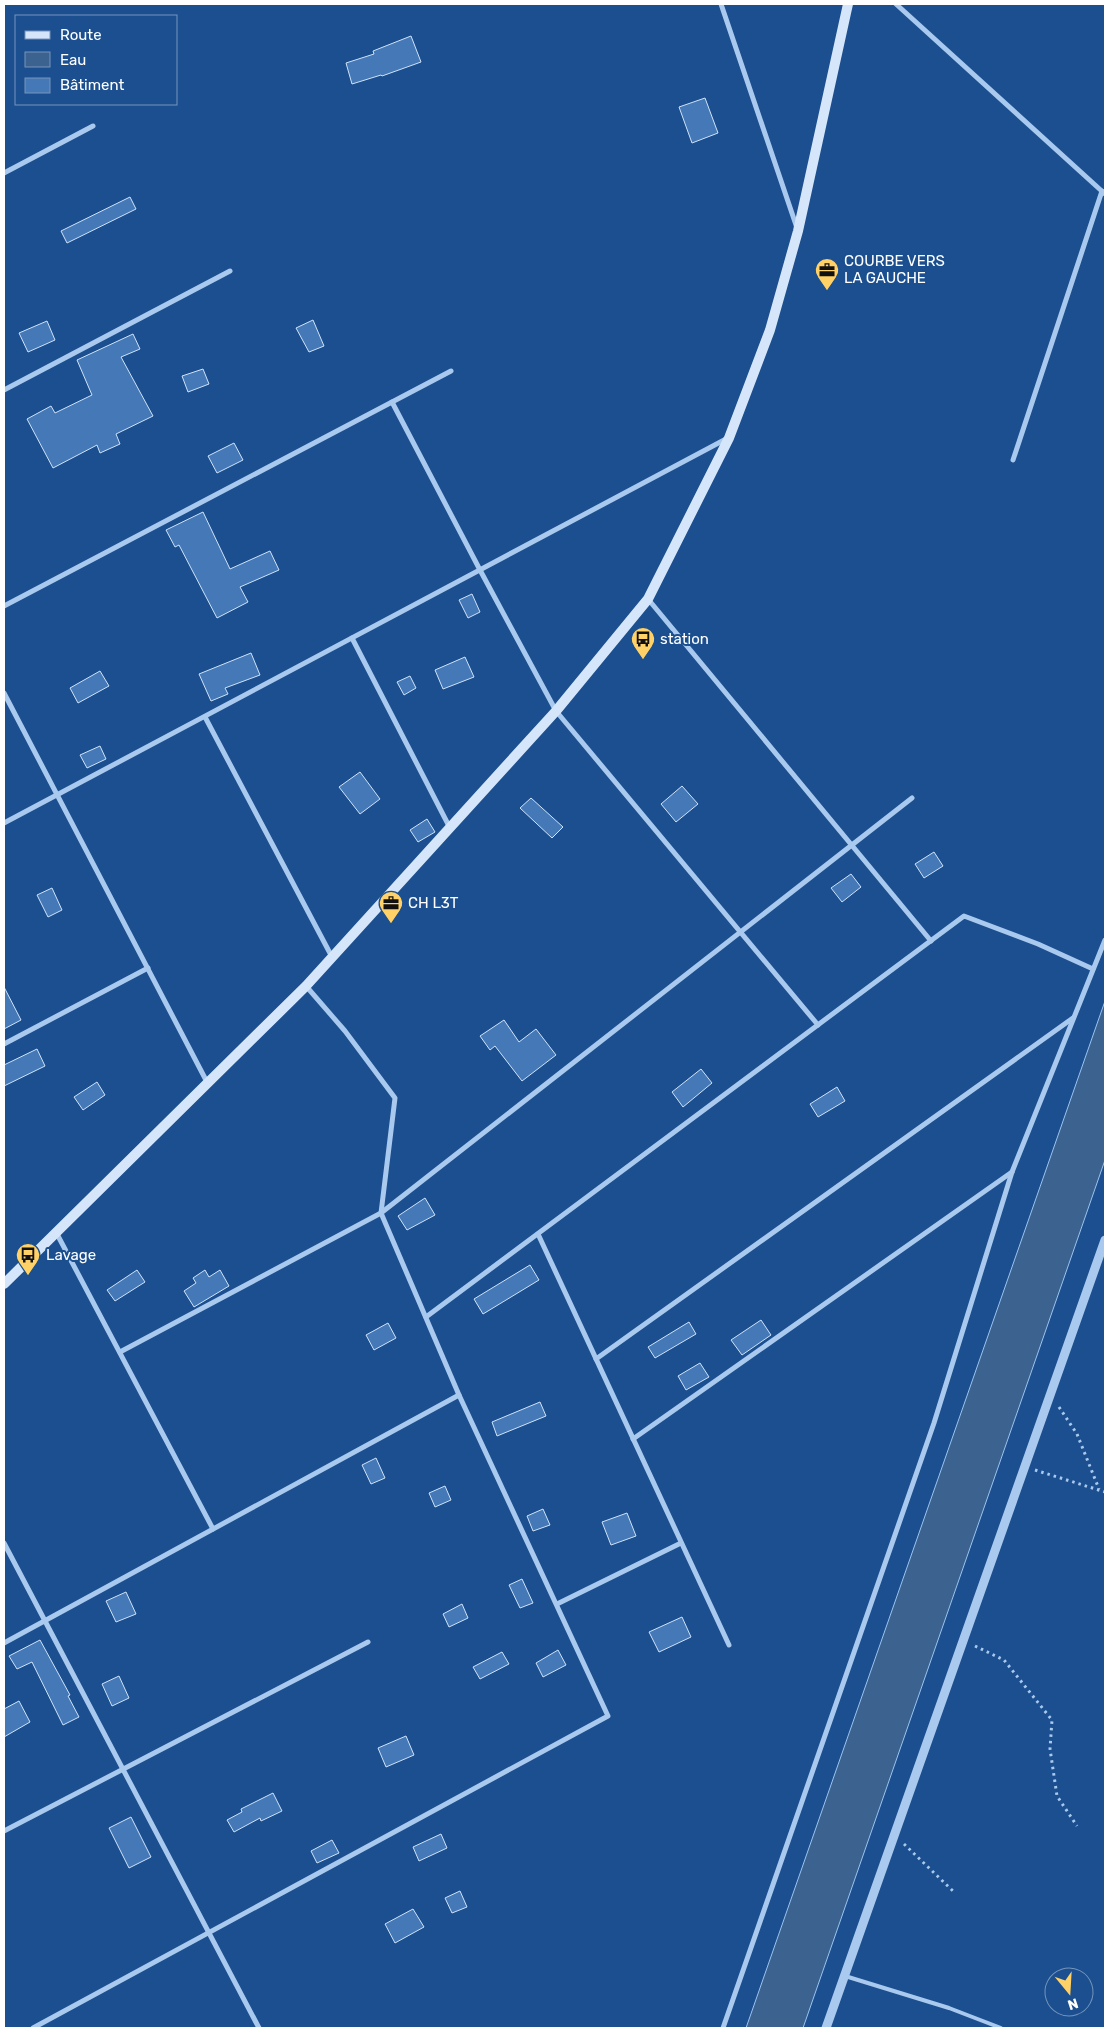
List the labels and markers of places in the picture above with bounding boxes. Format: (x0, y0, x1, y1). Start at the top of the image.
place label: COURBE VERS LA GAUCHE (844, 252, 945, 287)
office icon: COURBE VERS LA GAUCHE (814, 257, 840, 291)
bus stop icon: station (630, 626, 656, 660)
place label: station (660, 630, 709, 648)
office icon: CH L3T (378, 890, 404, 924)
place label: CH L3T (408, 894, 459, 912)
bus stop icon: Lavage (15, 1242, 41, 1276)
place label: Lavage (46, 1246, 96, 1264)

